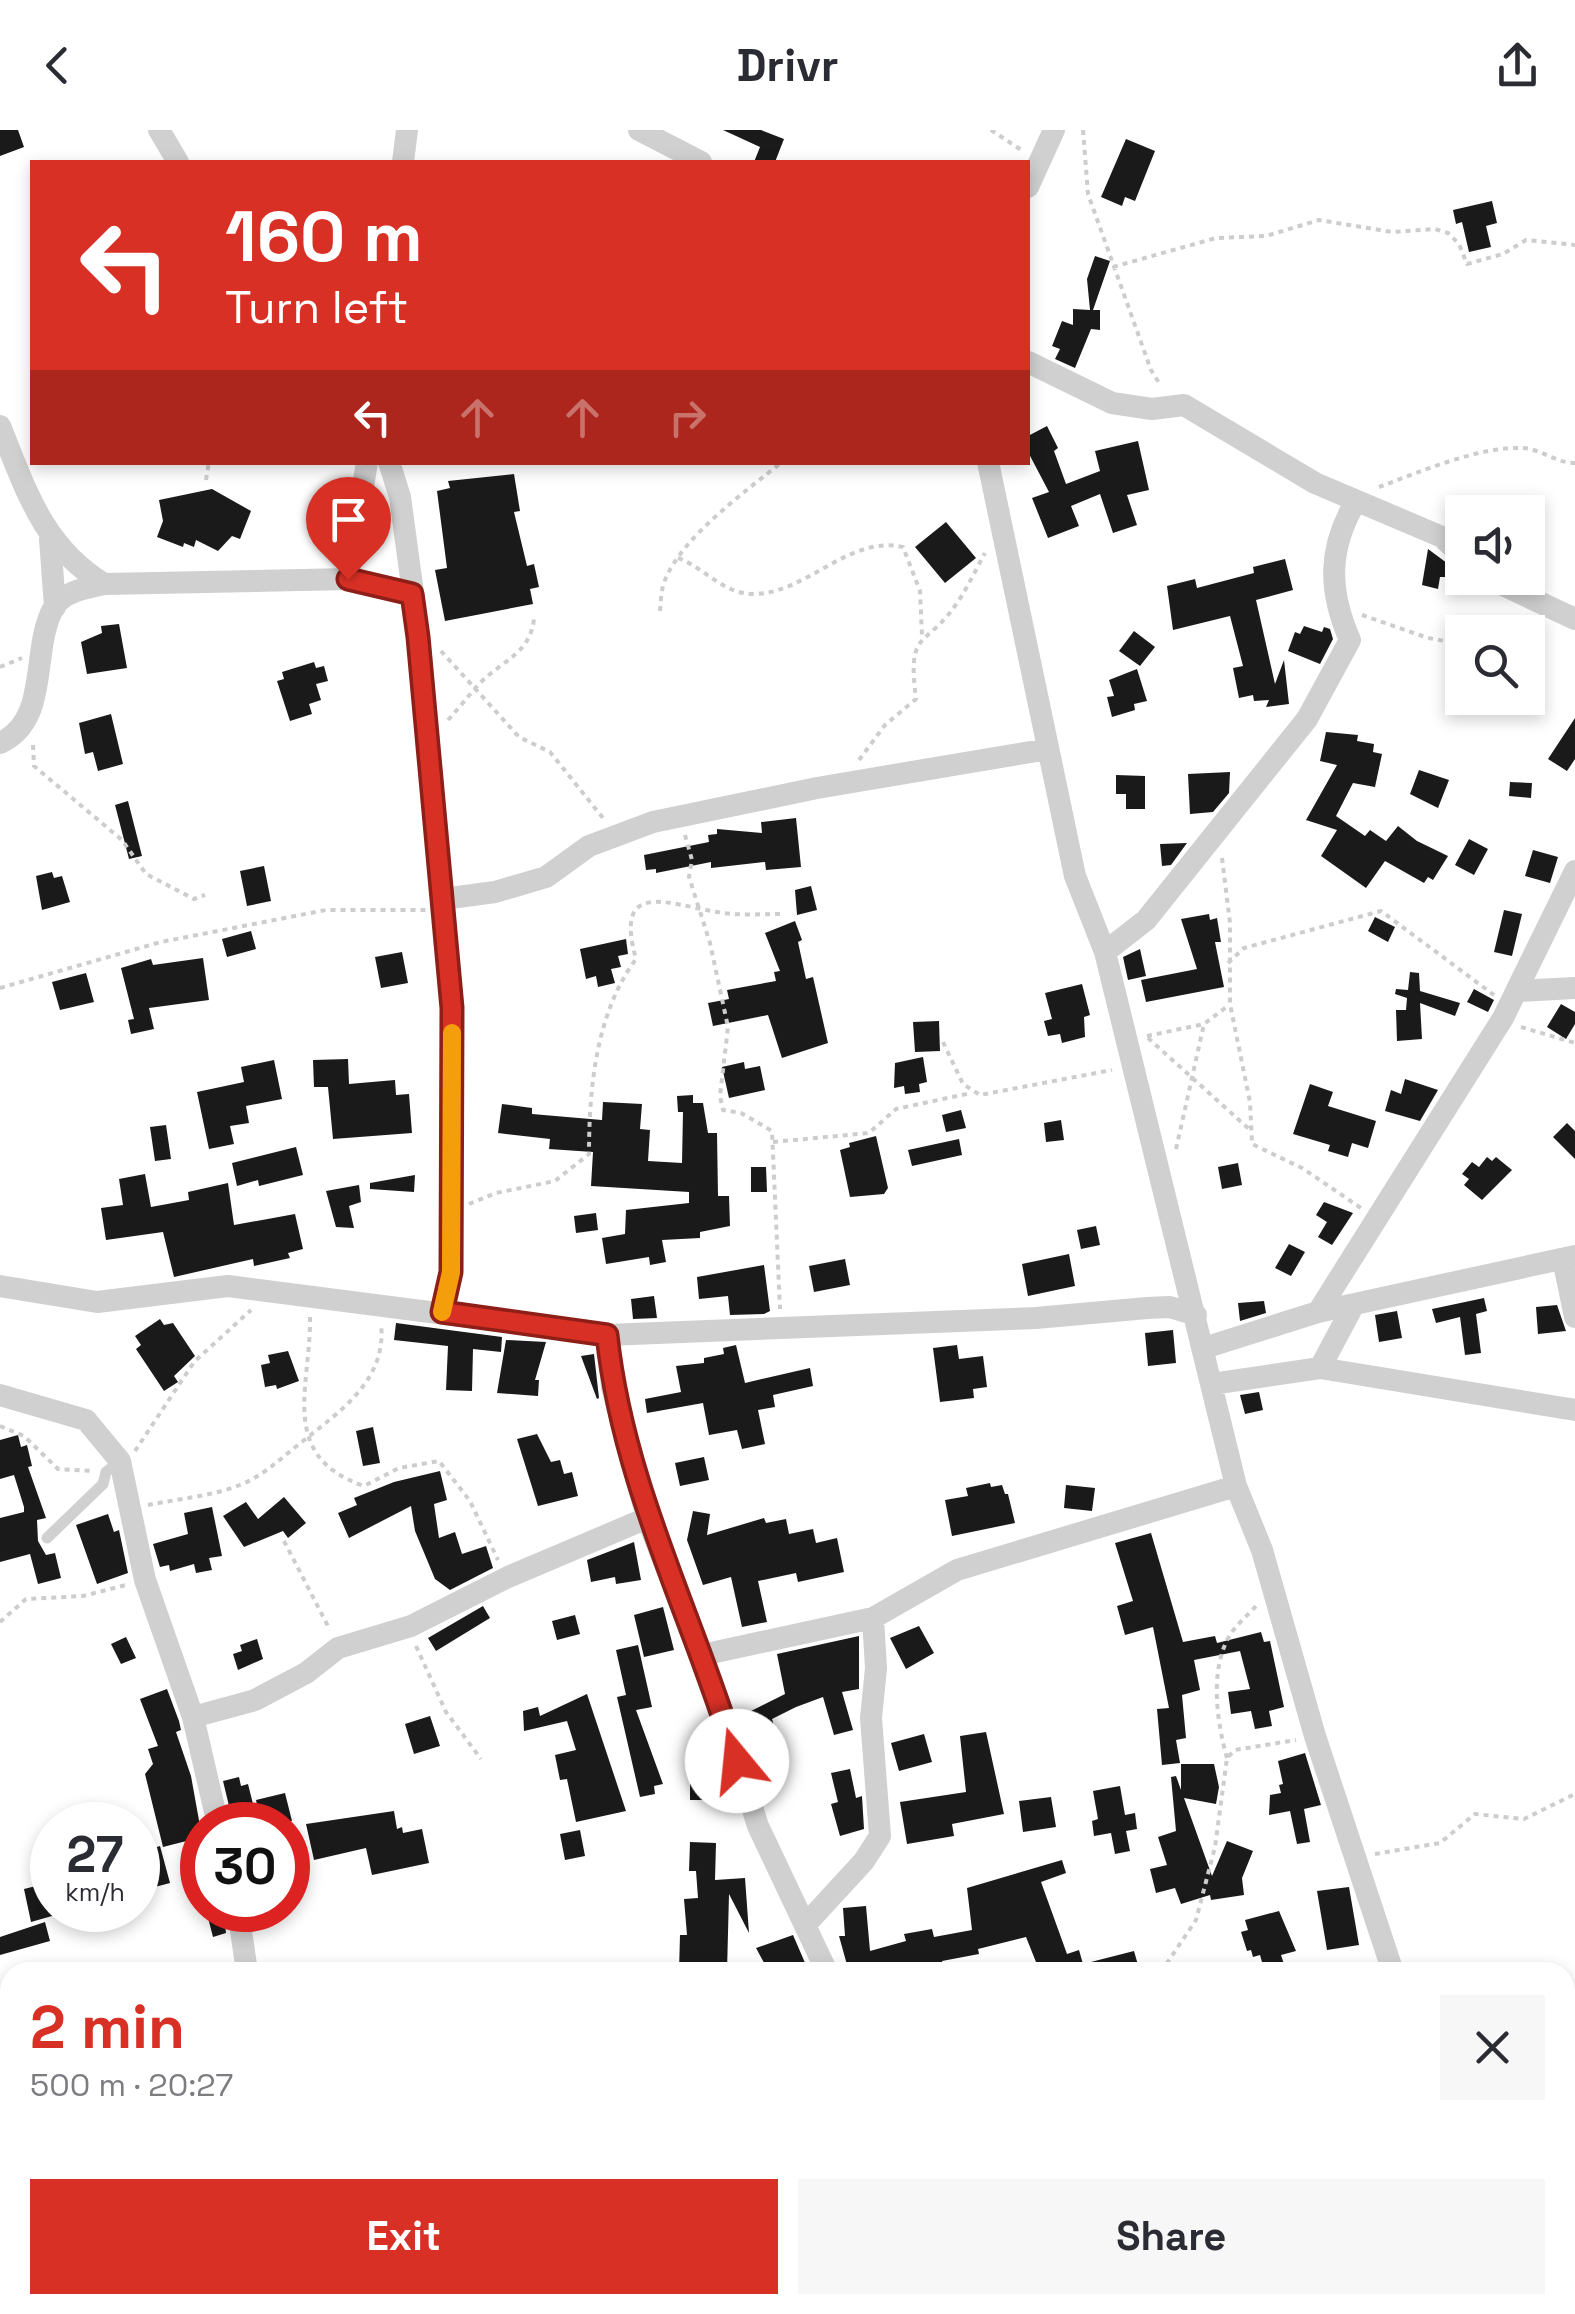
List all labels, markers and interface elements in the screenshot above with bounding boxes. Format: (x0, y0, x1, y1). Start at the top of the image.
text: Drivr (736, 37, 839, 94)
icon: back (30, 38, 85, 93)
icon: share (1490, 38, 1545, 93)
text: 160 m (225, 192, 423, 281)
icon: left (60, 200, 190, 330)
text: Turn left (225, 279, 408, 336)
icon: left (345, 390, 400, 445)
icon: ahead (450, 390, 505, 445)
icon: ahead (555, 390, 610, 445)
icon: right (660, 390, 715, 445)
pin (306, 477, 391, 580)
icon: arrive (321, 492, 376, 547)
map controls (1445, 495, 1545, 715)
button: sound (1445, 495, 1545, 595)
button: search (1445, 615, 1545, 715)
position arrow (685, 1709, 789, 1813)
speed limit sign: 30 (180, 1802, 310, 1932)
text: 27 (67, 1823, 123, 1887)
text: km/h (65, 1876, 125, 1908)
text: 2 min (30, 1989, 185, 2066)
button: close (1440, 1995, 1545, 2100)
text: 500 m · 20:27 (30, 2065, 233, 2105)
button: Exit (30, 2179, 778, 2294)
button: Share (798, 2179, 1545, 2294)

